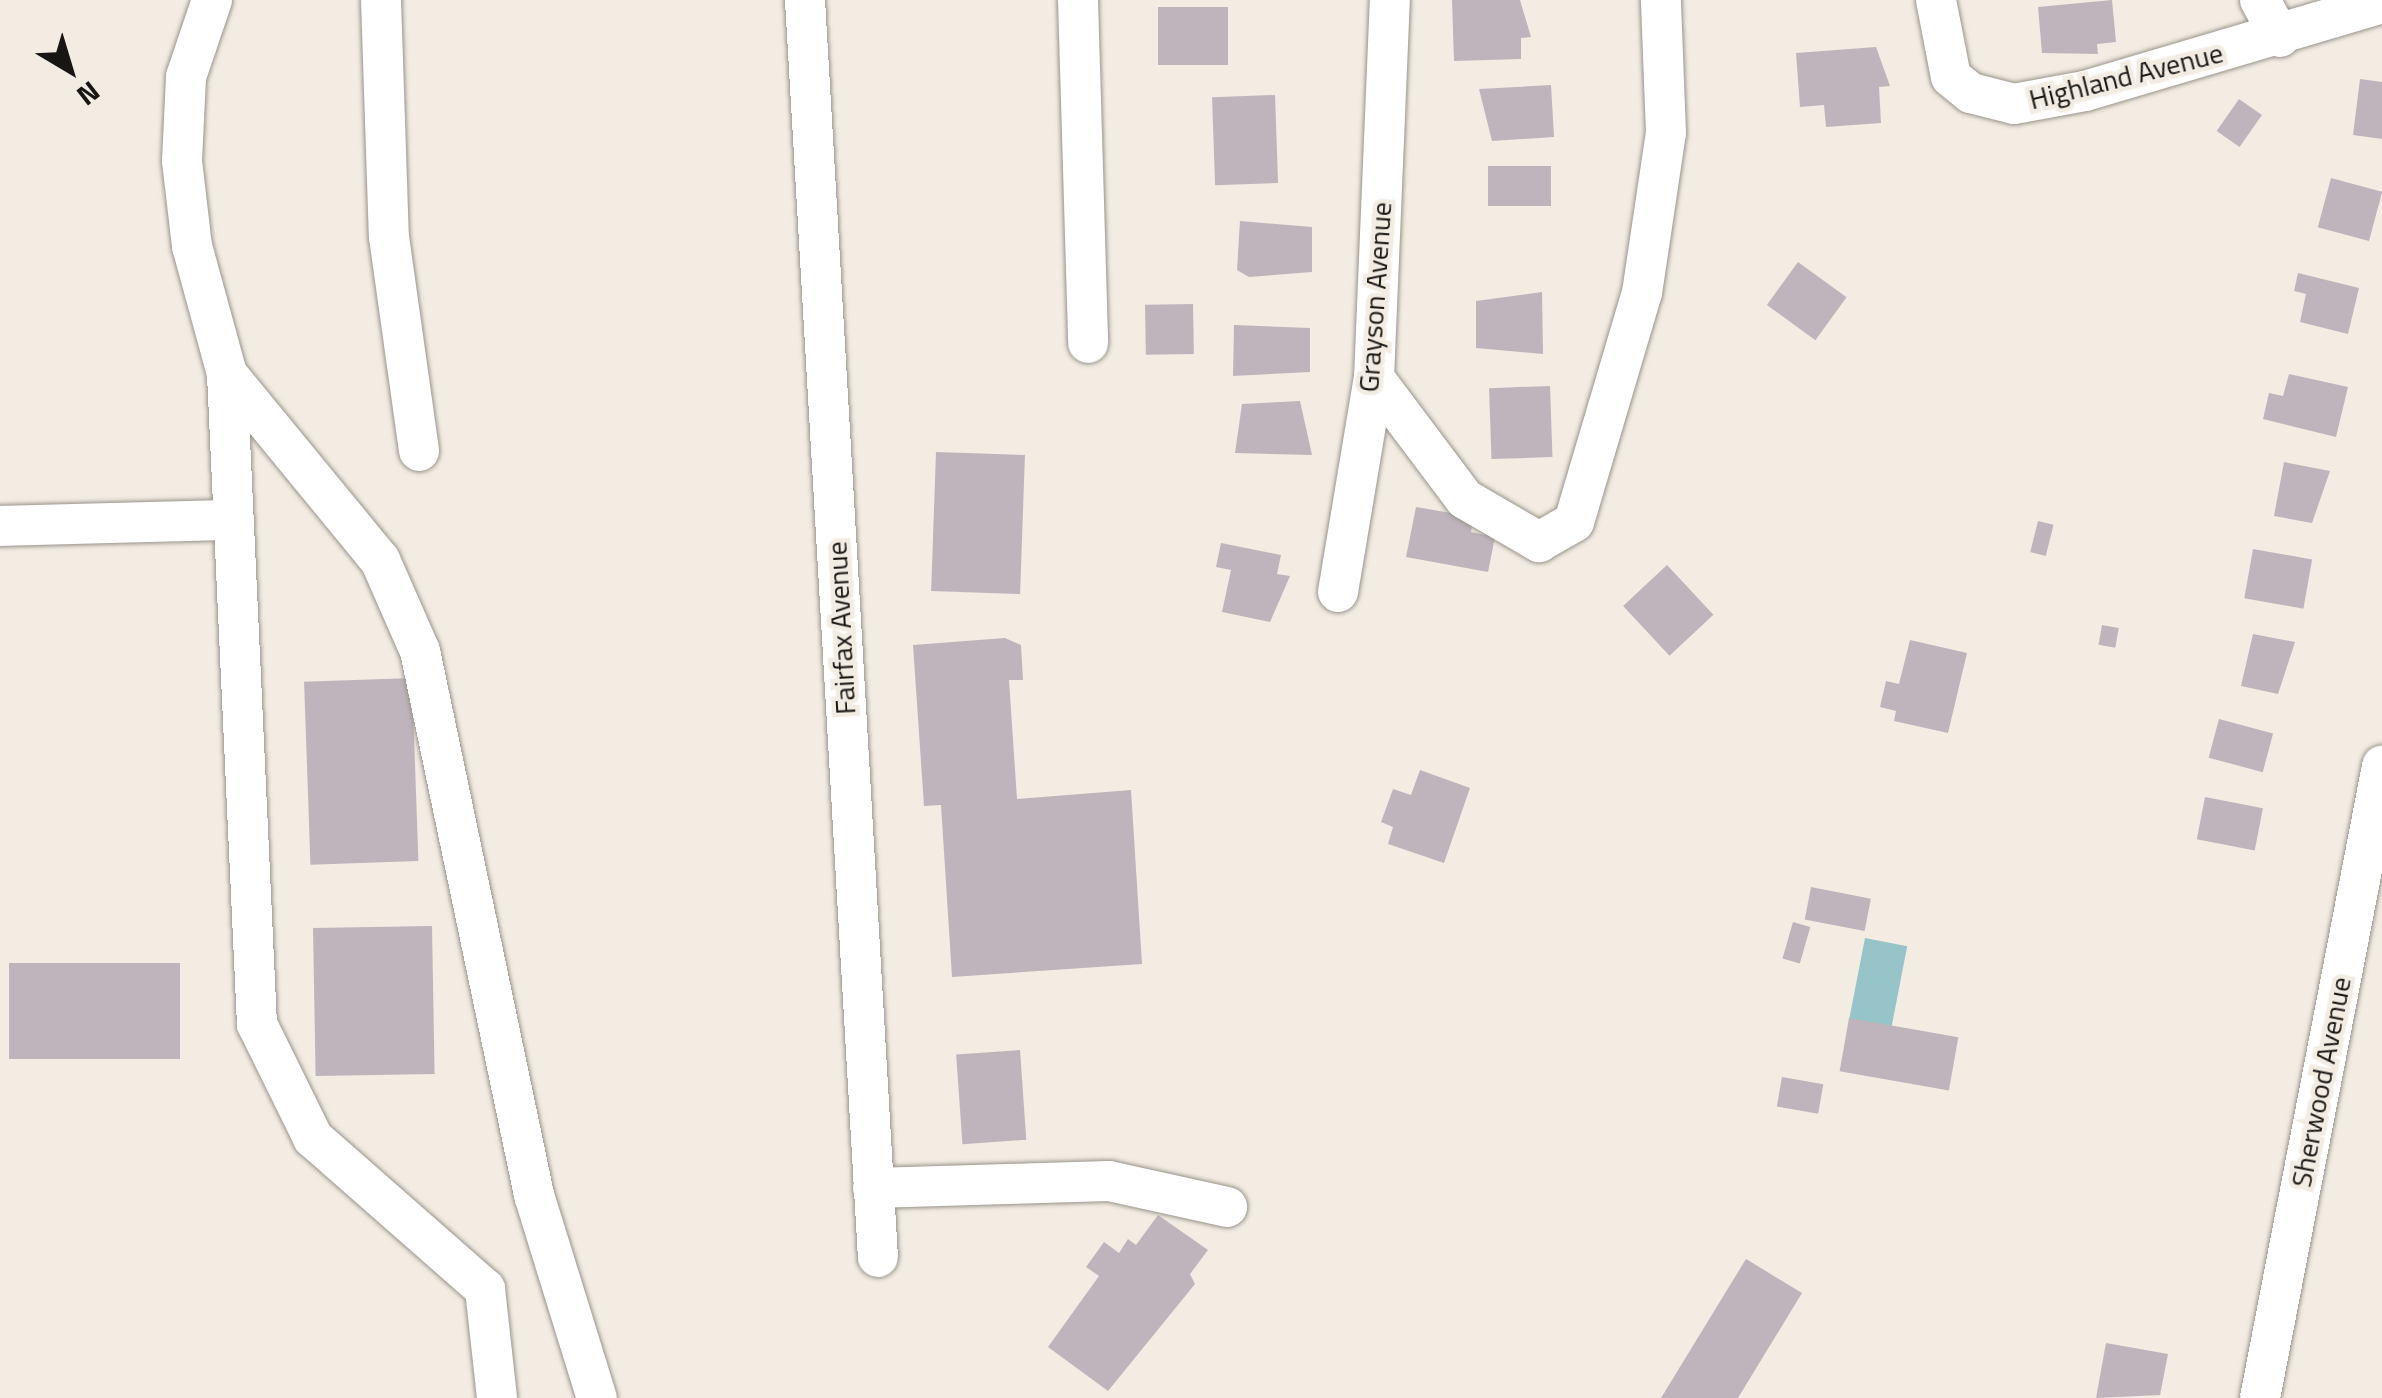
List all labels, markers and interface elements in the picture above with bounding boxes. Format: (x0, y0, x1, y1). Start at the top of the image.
north arrow (20, 20, 120, 120)
street label: Highland Avenue (2026, 36, 2226, 116)
text: N (68, 71, 110, 117)
street label: Grayson Avenue (1352, 201, 1398, 393)
street label: Fairfax Avenue (820, 541, 862, 715)
street label: Sherwood Avenue (2284, 974, 2358, 1190)

